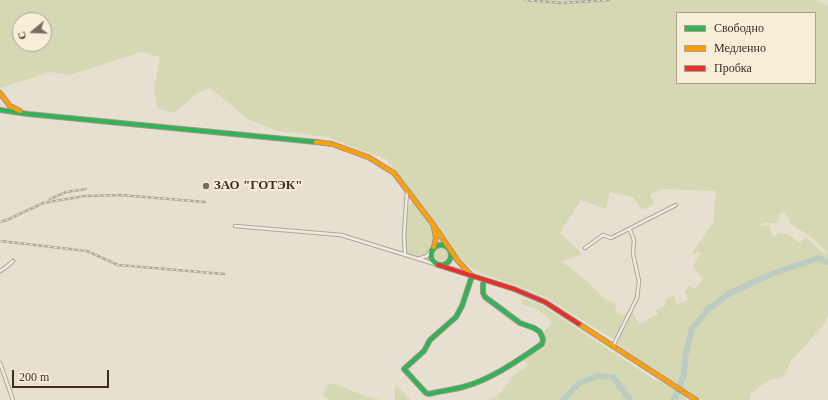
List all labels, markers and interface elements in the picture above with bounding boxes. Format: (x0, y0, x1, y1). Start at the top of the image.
north arrow (12, 12, 52, 52)
legend (676, 12, 816, 84)
text: Свободно (714, 21, 764, 35)
text: С (15, 30, 29, 41)
text: Медленно (714, 41, 766, 55)
text: Пробка (714, 61, 752, 75)
place label: ЗАО "ГОТЭК" (214, 178, 302, 194)
marker: ЗАО "ГОТЭК" (201, 181, 211, 191)
scale bar (14, 362, 111, 388)
text: 200 m (19, 370, 49, 384)

